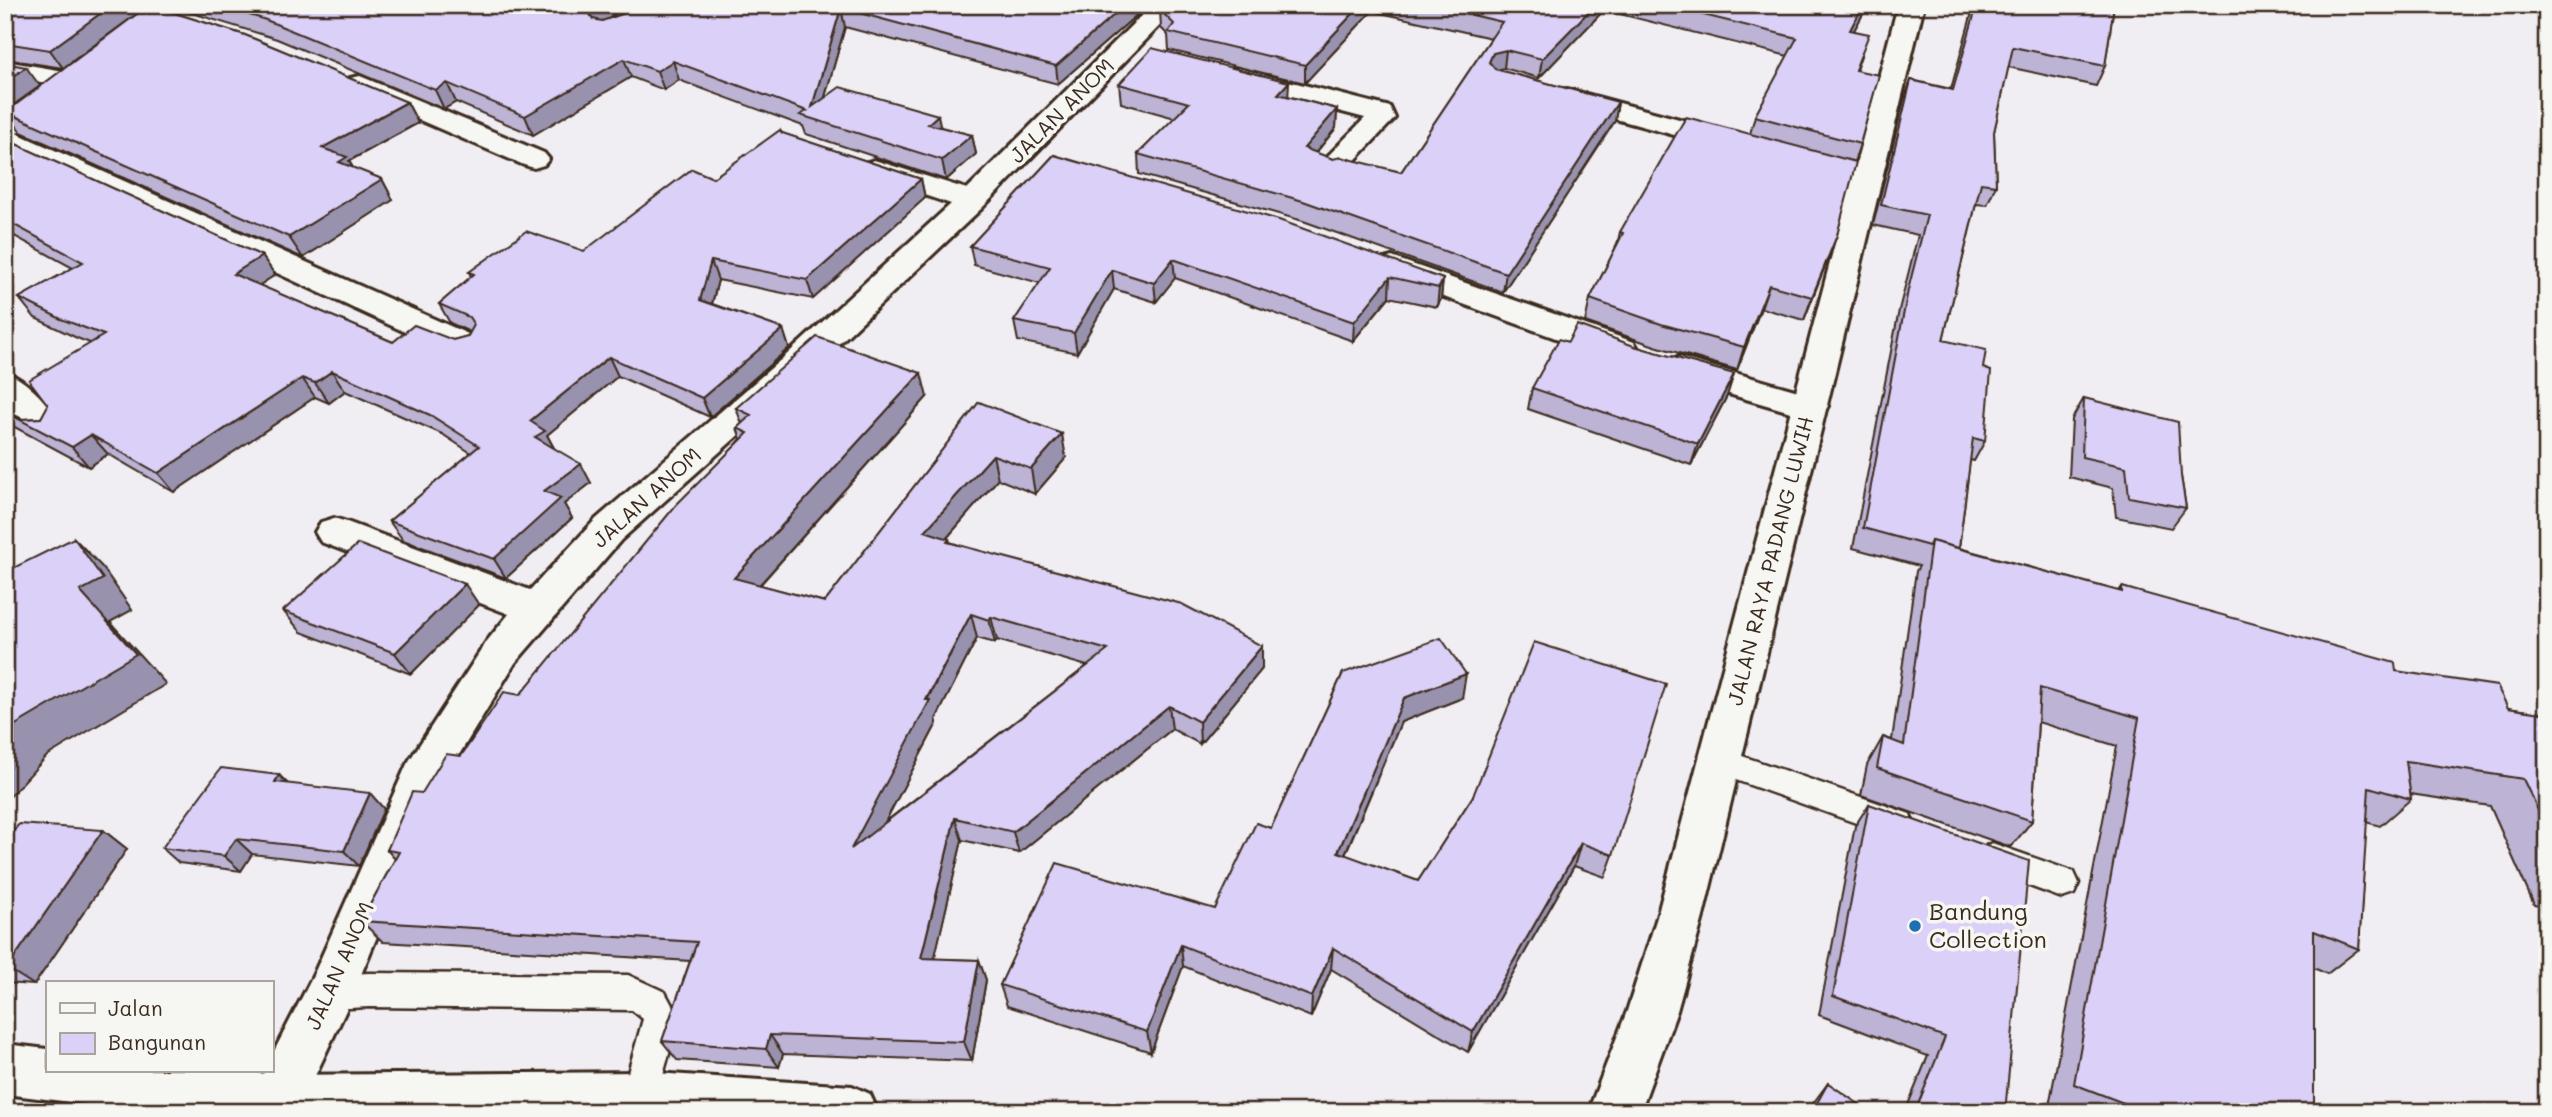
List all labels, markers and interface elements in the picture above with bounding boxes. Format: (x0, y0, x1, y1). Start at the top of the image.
street label: JALAN ANOM (1003, 52, 1119, 168)
street label: JALAN RAYA PADANG LUWIH (1721, 413, 1819, 708)
street label: JALAN ANOM (586, 441, 706, 553)
place label: Bandung Collection (1929, 895, 2047, 954)
street label: JALAN ANOM (298, 897, 379, 1034)
marker: Bandung Collection (1907, 918, 1923, 934)
legend (46, 981, 273, 1072)
text: Jalan (108, 994, 163, 1021)
text: Bangunan (108, 1028, 206, 1055)

